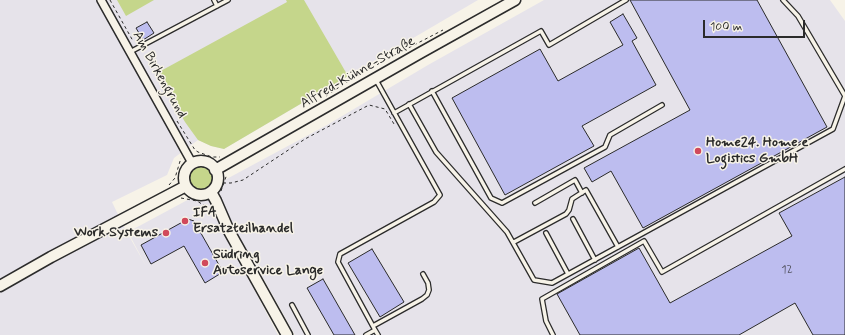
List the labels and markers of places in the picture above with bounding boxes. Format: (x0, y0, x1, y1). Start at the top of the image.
place label: Home24. Home e Logistics GmbH (706, 135, 808, 168)
marker: Home24. Home e Logistics GmbH (693, 146, 703, 156)
place label: IFA Ersatzteilhandel (193, 205, 293, 238)
marker: IFA Ersatzteilhandel (180, 216, 190, 226)
place label: Work Systems (74, 225, 158, 241)
marker: Work Systems (161, 228, 171, 238)
place label: Südring Autoservice Lange (213, 247, 323, 280)
marker: Südring Autoservice Lange (200, 258, 210, 268)

